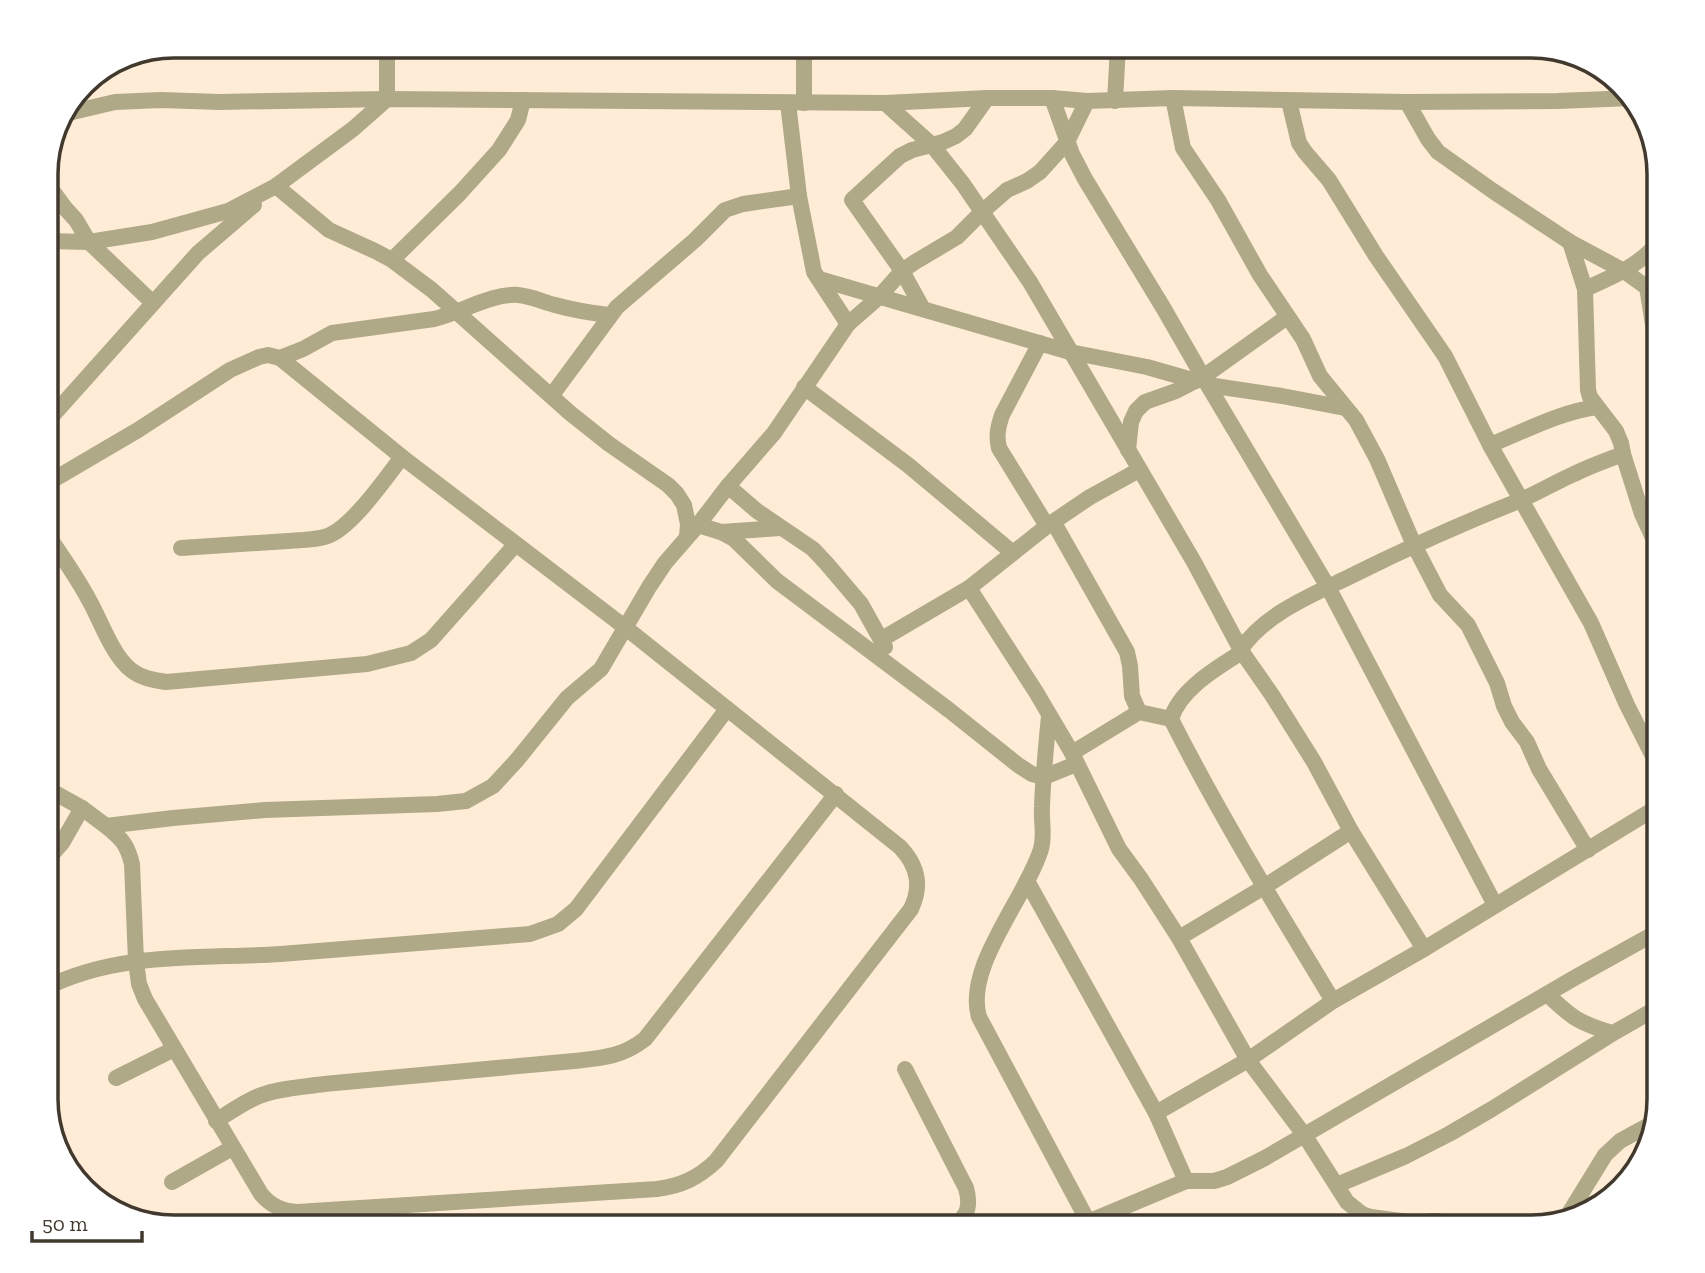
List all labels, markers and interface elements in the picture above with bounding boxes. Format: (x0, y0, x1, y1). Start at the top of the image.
scale bar (32, 1200, 142, 1244)
text: 50 m (42, 1211, 88, 1236)

